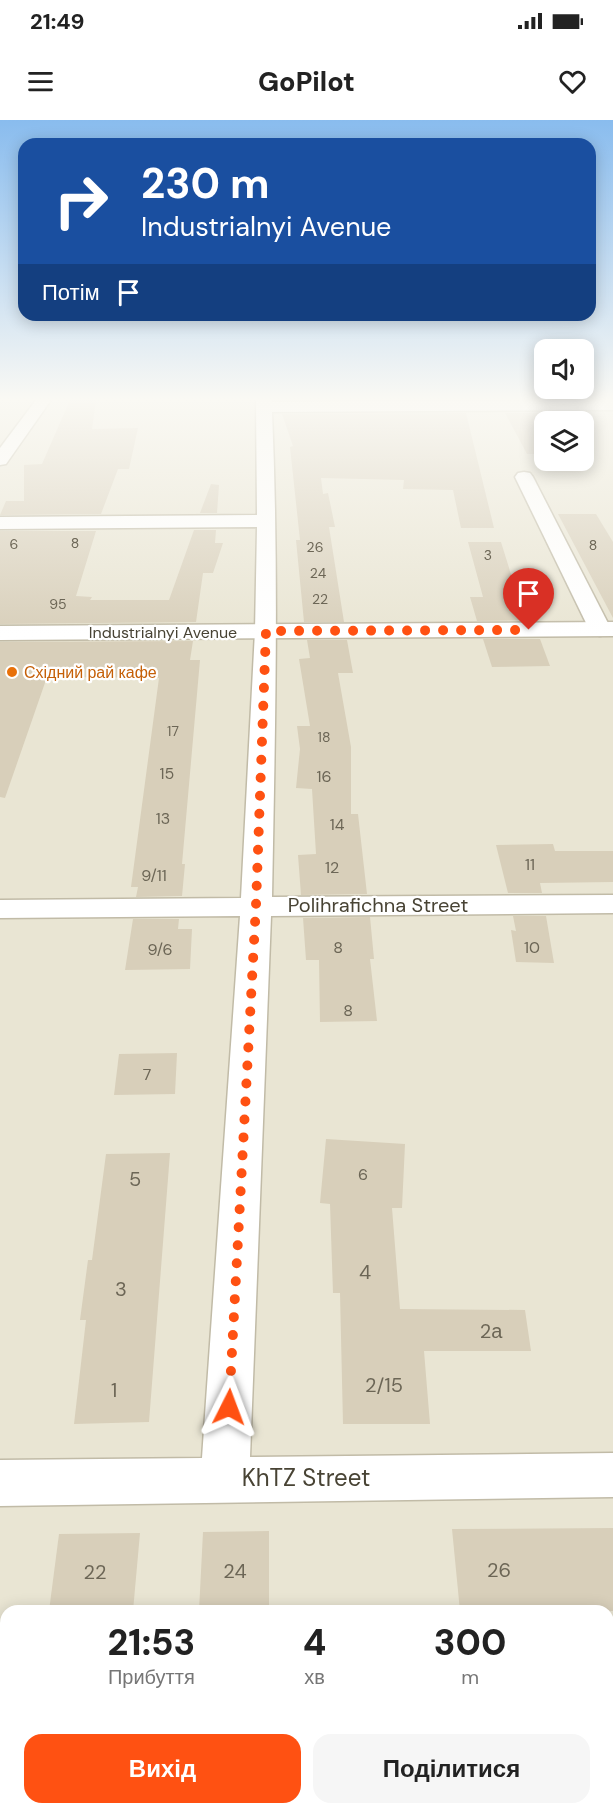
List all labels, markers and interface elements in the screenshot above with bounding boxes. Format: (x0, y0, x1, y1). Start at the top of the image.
text: 21:49 (30, 7, 85, 36)
text: GoPilot (258, 64, 355, 99)
icon: menu (24, 65, 57, 98)
icon: heart (556, 65, 589, 98)
text: 230 m (141, 156, 270, 211)
icon: right (42, 162, 120, 240)
text: Industrialnyi Avenue (141, 209, 391, 244)
icon: arrive (112, 276, 145, 309)
text: Потім (42, 278, 100, 307)
map controls (534, 339, 594, 471)
button: sound (534, 339, 594, 399)
button: layers (534, 411, 594, 471)
house number: 8 (71, 534, 79, 552)
house number: 6 (10, 535, 18, 553)
house number: 8 (589, 536, 597, 554)
house number: 26 (307, 538, 323, 556)
house number: 3 (484, 546, 492, 564)
house number: 24 (310, 564, 327, 582)
pin (503, 568, 554, 630)
icon: arrive (512, 577, 545, 610)
house number: 22 (312, 590, 328, 608)
house number: 95 (49, 595, 67, 613)
street label: Industrialnyi Avenue (89, 622, 237, 643)
place label: Східний рай кафе (24, 662, 157, 683)
marker: Східний рай кафе (5, 665, 19, 679)
house number: 17 (167, 722, 179, 740)
house number: 18 (318, 728, 330, 746)
house number: 15 (160, 763, 174, 784)
house number: 16 (316, 766, 332, 787)
house number: 13 (156, 808, 170, 829)
house number: 14 (330, 814, 345, 835)
house number: 11 (525, 854, 535, 875)
house number: 12 (325, 857, 339, 878)
house number: 9/11 (141, 865, 167, 886)
street label: Polihrafichna Street (288, 892, 468, 918)
house number: 8 (333, 937, 343, 958)
house number: 10 (524, 937, 540, 958)
house number: 9/6 (147, 939, 173, 960)
house number: 8 (343, 1000, 353, 1021)
house number: 7 (143, 1064, 151, 1085)
house number: 6 (358, 1164, 368, 1185)
house number: 5 (129, 1166, 141, 1192)
house number: 4 (359, 1259, 371, 1285)
house number: 3 (115, 1276, 127, 1302)
house number: 2а (480, 1318, 503, 1344)
house number: 2/15 (365, 1372, 403, 1398)
position arrow (197, 1375, 261, 1439)
house number: 1 (111, 1377, 117, 1403)
street label: KhTZ Street (242, 1462, 370, 1493)
house number: 26 (487, 1557, 511, 1583)
house number: 24 (223, 1558, 247, 1584)
house number: 22 (83, 1559, 107, 1585)
text: 21:53 (108, 1619, 195, 1666)
text: 4 (303, 1619, 326, 1666)
text: 300 (434, 1619, 506, 1666)
text: Прибуття (108, 1664, 195, 1690)
text: хв (304, 1664, 325, 1690)
text: m (461, 1664, 479, 1690)
button: Вихід (24, 1734, 301, 1803)
button: Поділитися (313, 1734, 590, 1803)

